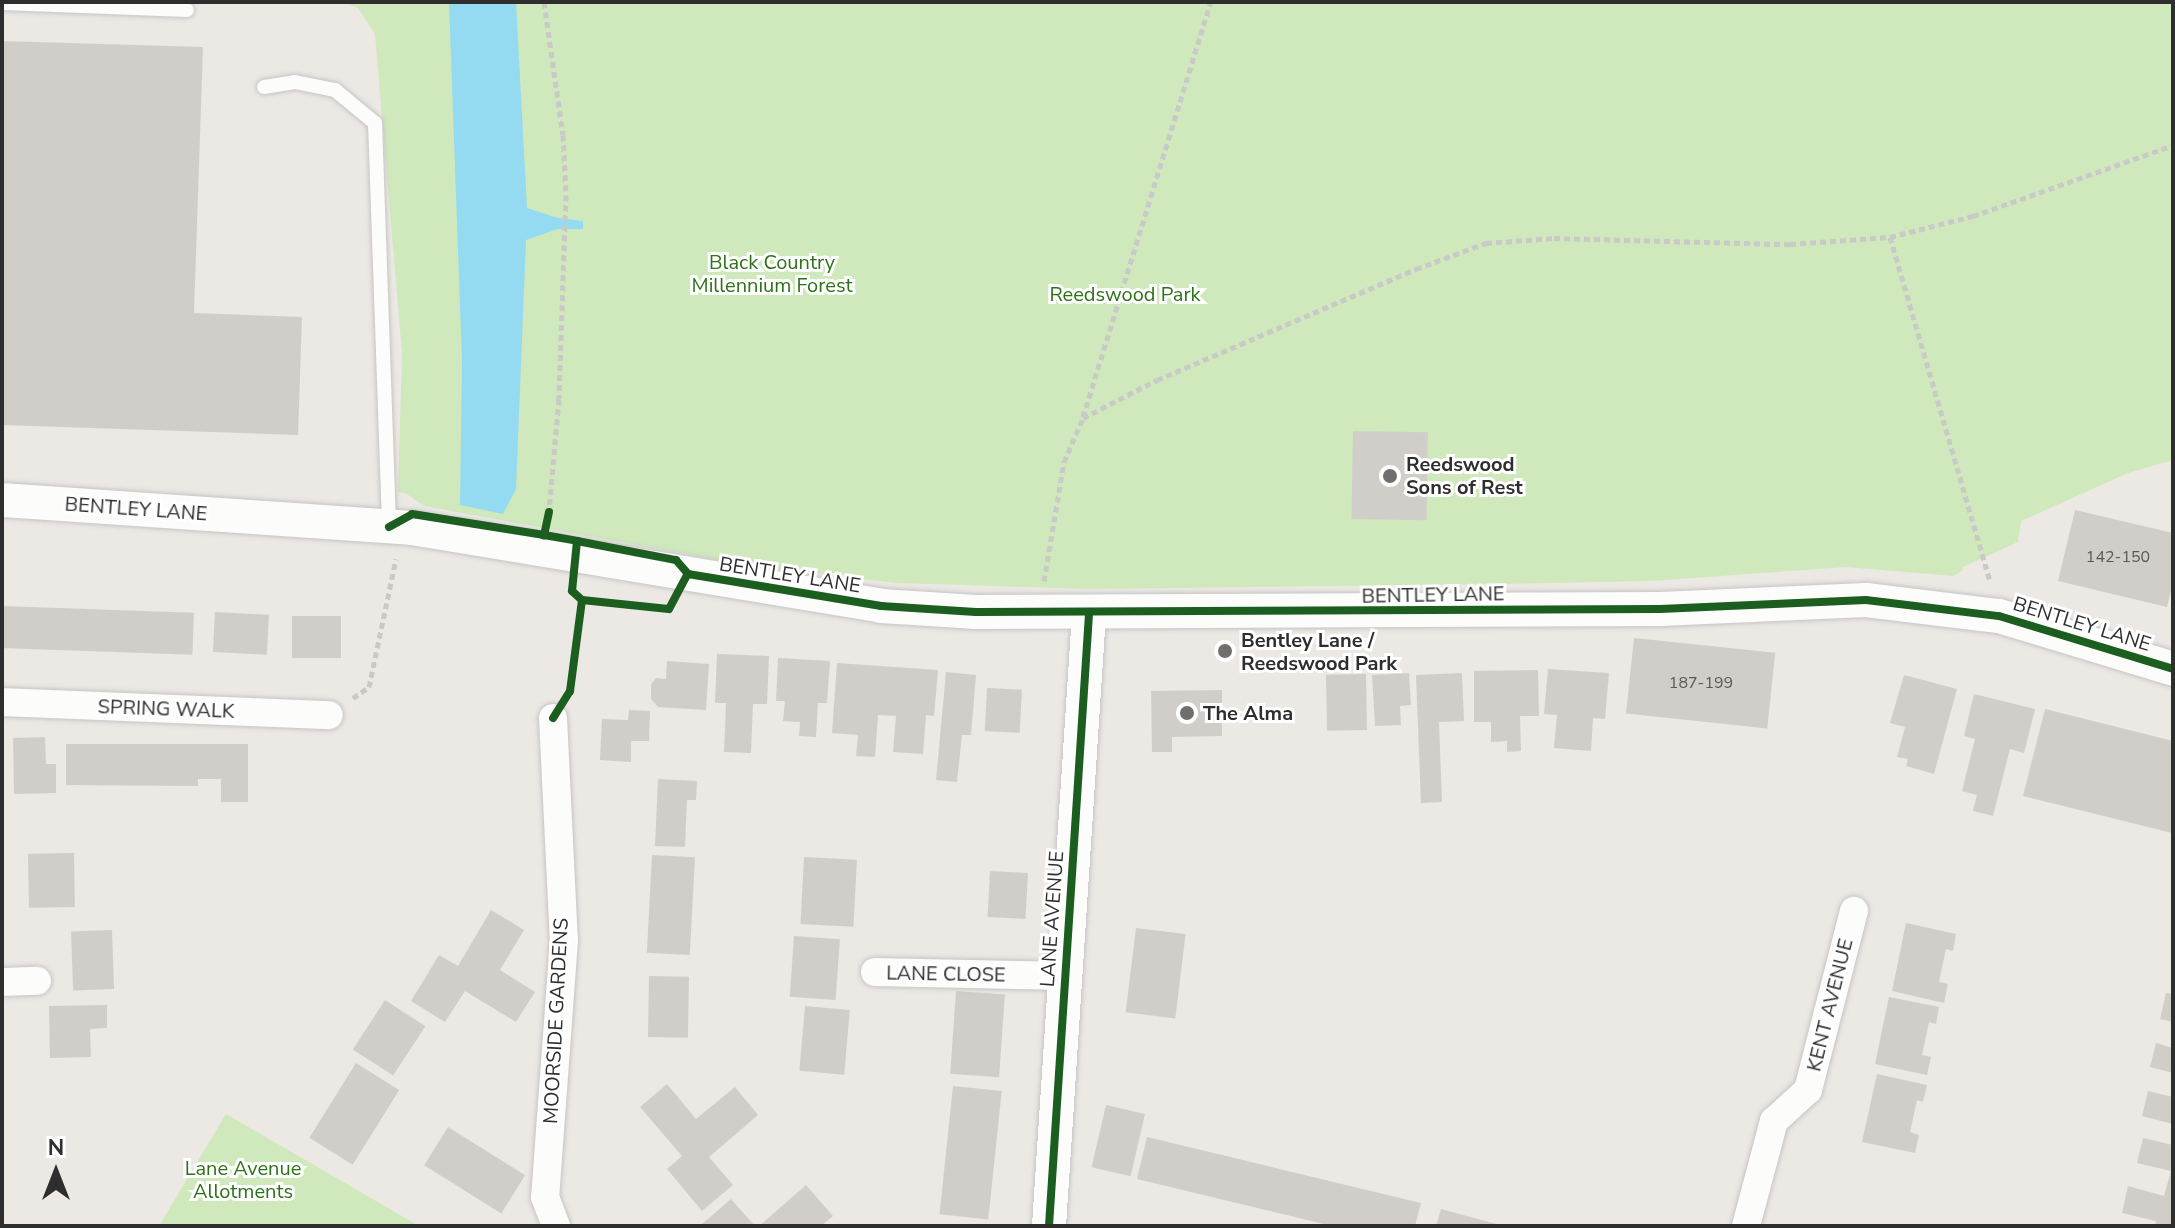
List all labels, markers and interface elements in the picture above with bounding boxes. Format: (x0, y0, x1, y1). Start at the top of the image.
park label: Black Country Millennium Forest (692, 250, 852, 297)
park label: Reedswood Park (1049, 282, 1201, 306)
place label: Reedswood Sons of Rest (1406, 452, 1523, 499)
marker: Reedswood Sons of Rest (1381, 467, 1399, 485)
street label: BENTLEY LANE (64, 492, 208, 526)
house number: 142-150 (2086, 547, 2150, 567)
street label: BENTLEY LANE (718, 552, 862, 598)
street label: BENTLEY LANE (1361, 582, 1505, 608)
street label: BENTLEY LANE (2010, 592, 2154, 656)
place label: Bentley Lane / Reedswood Park (1241, 628, 1397, 675)
marker: Bentley Lane / Reedswood Park (1216, 642, 1234, 660)
house number: 187-199 (1669, 673, 1733, 693)
street label: SPRING WALK (97, 695, 235, 723)
place label: The Alma (1203, 701, 1293, 725)
marker: The Alma (1178, 704, 1196, 722)
street label: LANE AVENUE (1035, 850, 1069, 988)
street label: MOORSIDE GARDENS (539, 917, 573, 1125)
street label: KENT AVENUE (1802, 936, 1858, 1074)
street label: LANE CLOSE (886, 961, 1006, 987)
north arrow (16, 1132, 96, 1212)
text: N (48, 1133, 64, 1163)
park label: Lane Avenue Allotments (185, 1156, 301, 1203)

